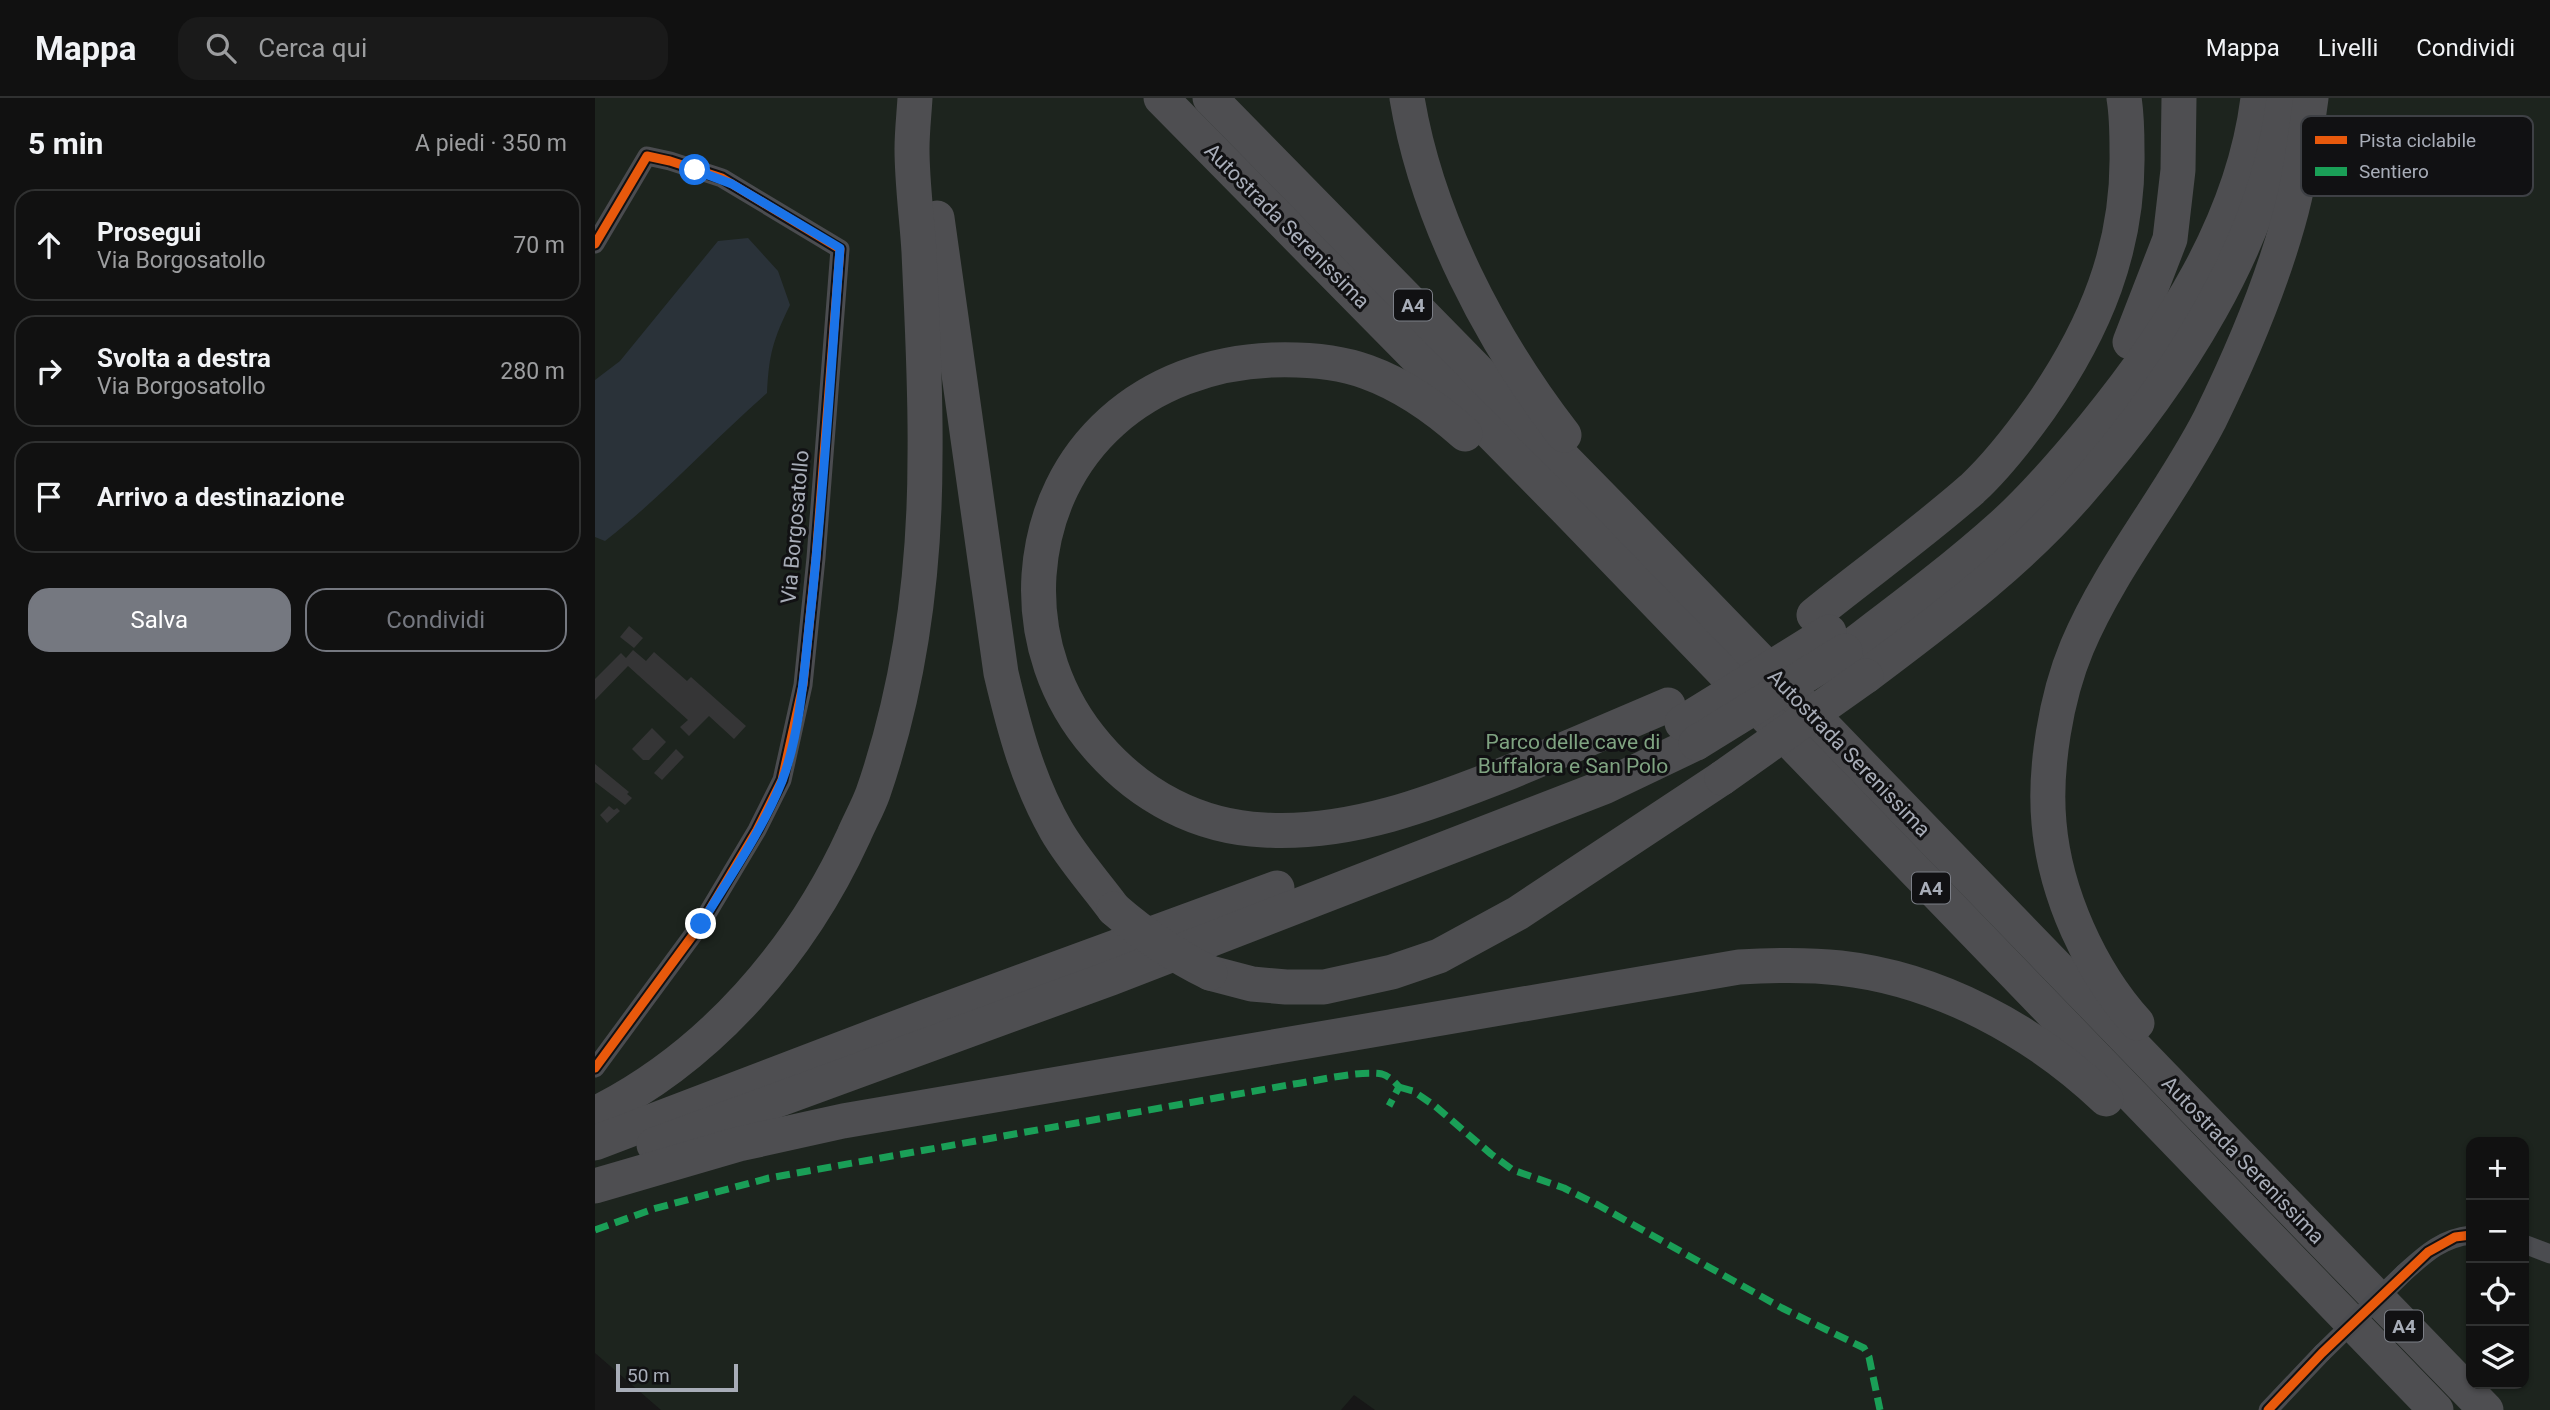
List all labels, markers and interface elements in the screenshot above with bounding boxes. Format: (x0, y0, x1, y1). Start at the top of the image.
search box (178, 17, 668, 80)
text: Mappa (35, 29, 136, 68)
icon: search (202, 29, 240, 67)
text: Cerca qui (258, 33, 367, 63)
text: Mappa (2206, 34, 2280, 62)
text: Livelli (2318, 34, 2378, 62)
text: Condividi (2416, 34, 2515, 62)
legend (2301, 116, 2533, 196)
text: 5 min (28, 126, 103, 161)
text: Pista ciclabile (2359, 129, 2476, 152)
text: A piedi · 350 m (415, 130, 567, 157)
street label: Autostrada Serenissima (1200, 139, 1374, 313)
route start (679, 154, 710, 185)
text: Sentiero (2359, 160, 2429, 183)
text: Prosegui (97, 217, 201, 247)
icon: ahead (30, 226, 68, 264)
text: 70 m (513, 232, 565, 259)
text: Via Borgosatollo (97, 247, 266, 274)
road number: A4 (1394, 290, 1432, 321)
text: Svolta a destra (97, 343, 271, 373)
icon: right (30, 352, 68, 390)
text: 280 m (500, 358, 565, 385)
text: Via Borgosatollo (97, 373, 266, 400)
street label: Via Borgosatollo (776, 449, 814, 605)
icon: arrive (30, 478, 68, 516)
text: Arrivo a destinazione (97, 482, 344, 512)
button: Salva (28, 588, 291, 652)
button: Condividi (305, 588, 567, 652)
street label: Autostrada Serenissima (1763, 664, 1935, 842)
park label: Parco delle cave di Buffalora e San Polo (1478, 730, 1668, 778)
road number: A4 (1912, 873, 1950, 904)
route end (685, 908, 716, 939)
street label: Autostrada Serenissima (2157, 1071, 2329, 1249)
map controls (2466, 1137, 2529, 1389)
button: + (2466, 1137, 2529, 1200)
button: − (2466, 1200, 2529, 1263)
button: locate (2466, 1263, 2529, 1326)
road number: A4 (2385, 1310, 2423, 1342)
button: layers (2466, 1326, 2529, 1389)
scale bar (616, 1361, 739, 1393)
text: 50 m (627, 1364, 670, 1387)

